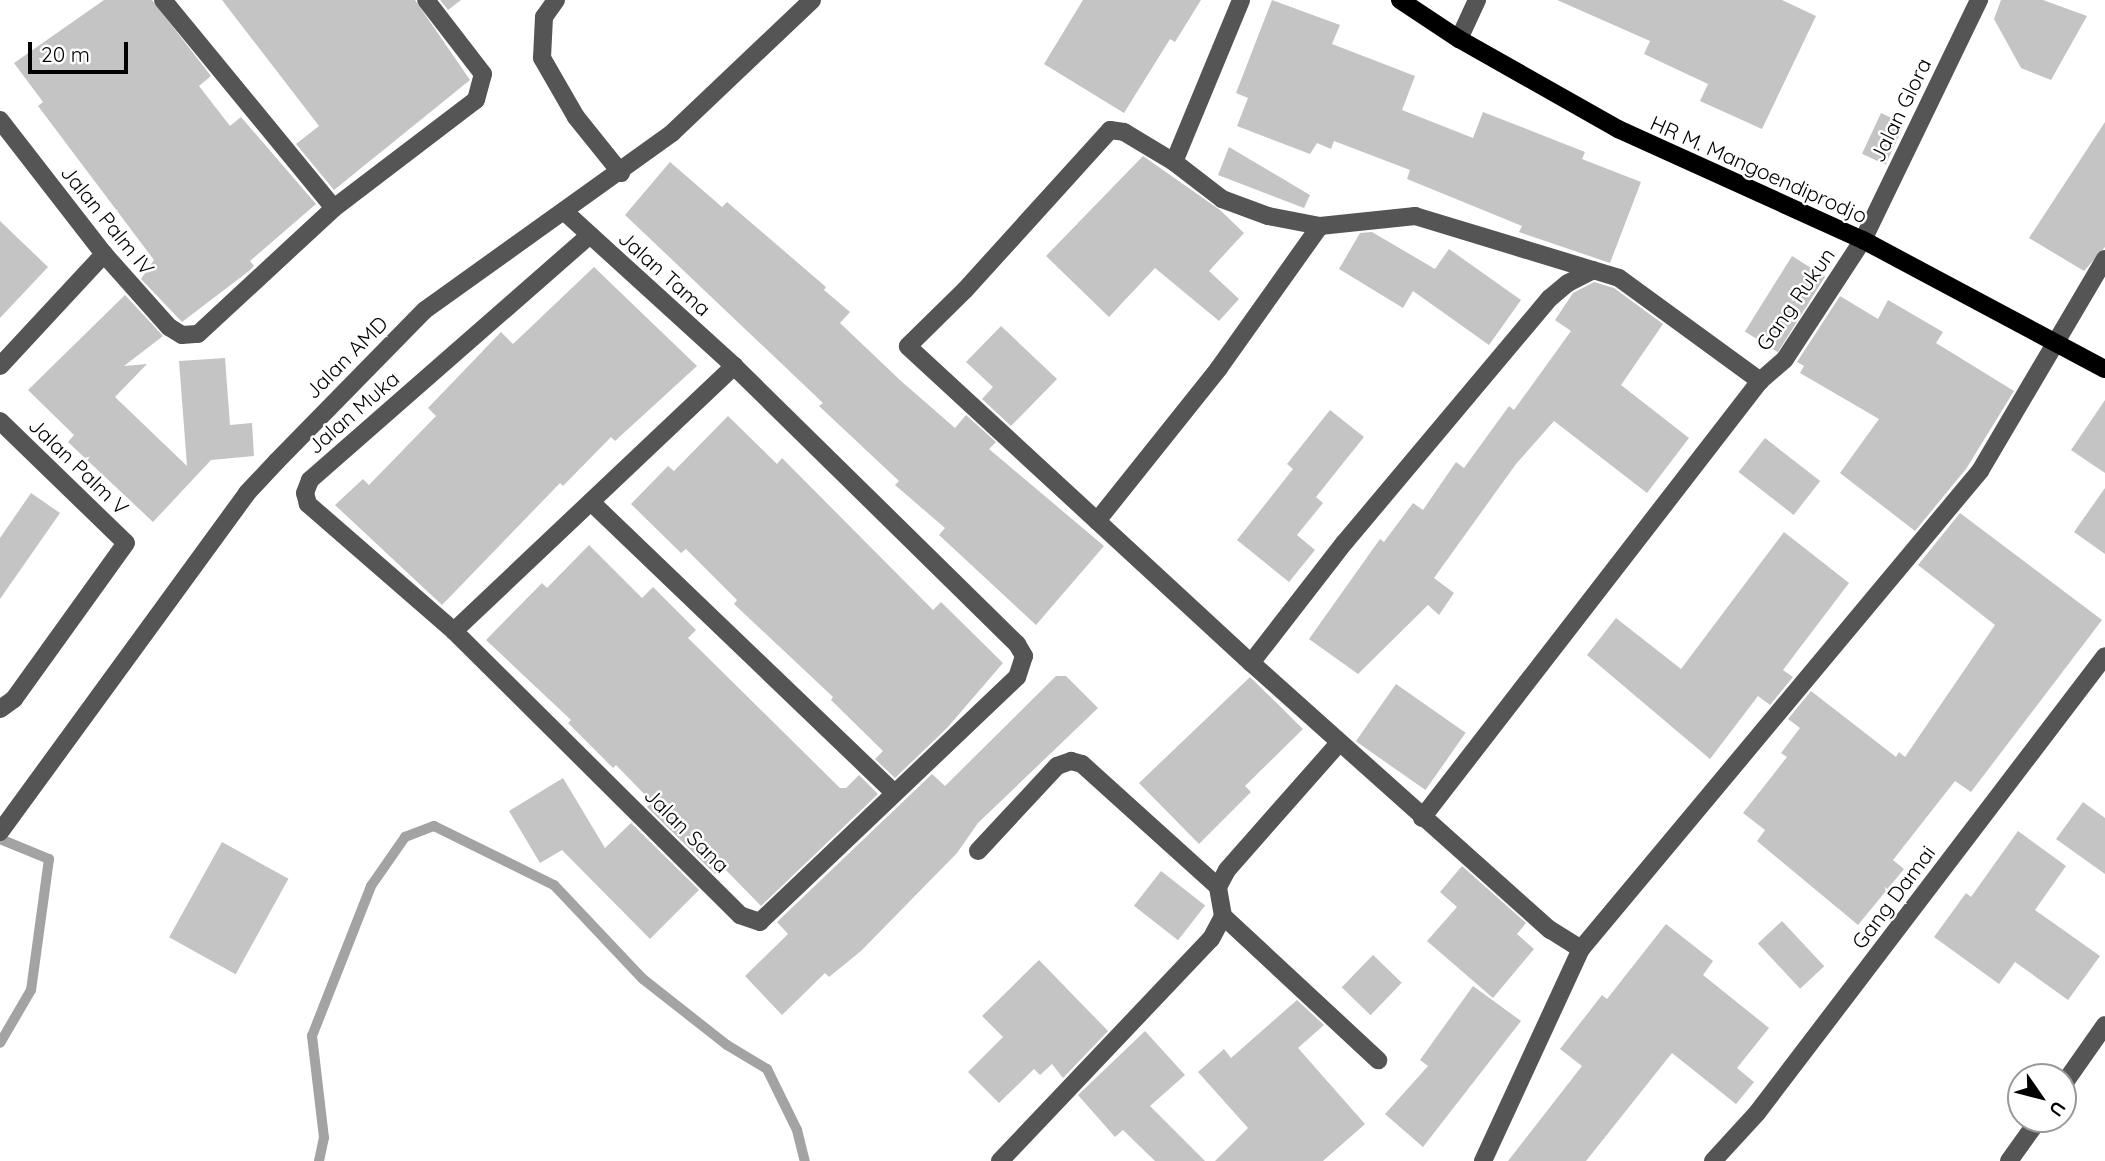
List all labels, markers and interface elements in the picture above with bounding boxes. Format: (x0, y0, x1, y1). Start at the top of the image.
scale bar (32, 28, 131, 72)
text: 20 m (41, 41, 90, 67)
street label: Jalan Glora (1864, 54, 1936, 166)
street label: HR M. Mangoendiprodjo (1647, 110, 1871, 228)
street label: Jalan Palm IV (56, 160, 160, 280)
street label: Jalan Tama (614, 225, 716, 321)
street label: Gang Rukun (1750, 243, 1840, 355)
street label: Jalan AMD (300, 311, 392, 403)
street label: Jalan Muka (302, 365, 404, 459)
street label: Jalan Palm V (24, 412, 134, 520)
street label: Jalan Sana (639, 782, 735, 878)
street label: Gang Damai (1846, 840, 1940, 954)
north arrow (2007, 1063, 2077, 1133)
text: U (2044, 1097, 2071, 1121)

